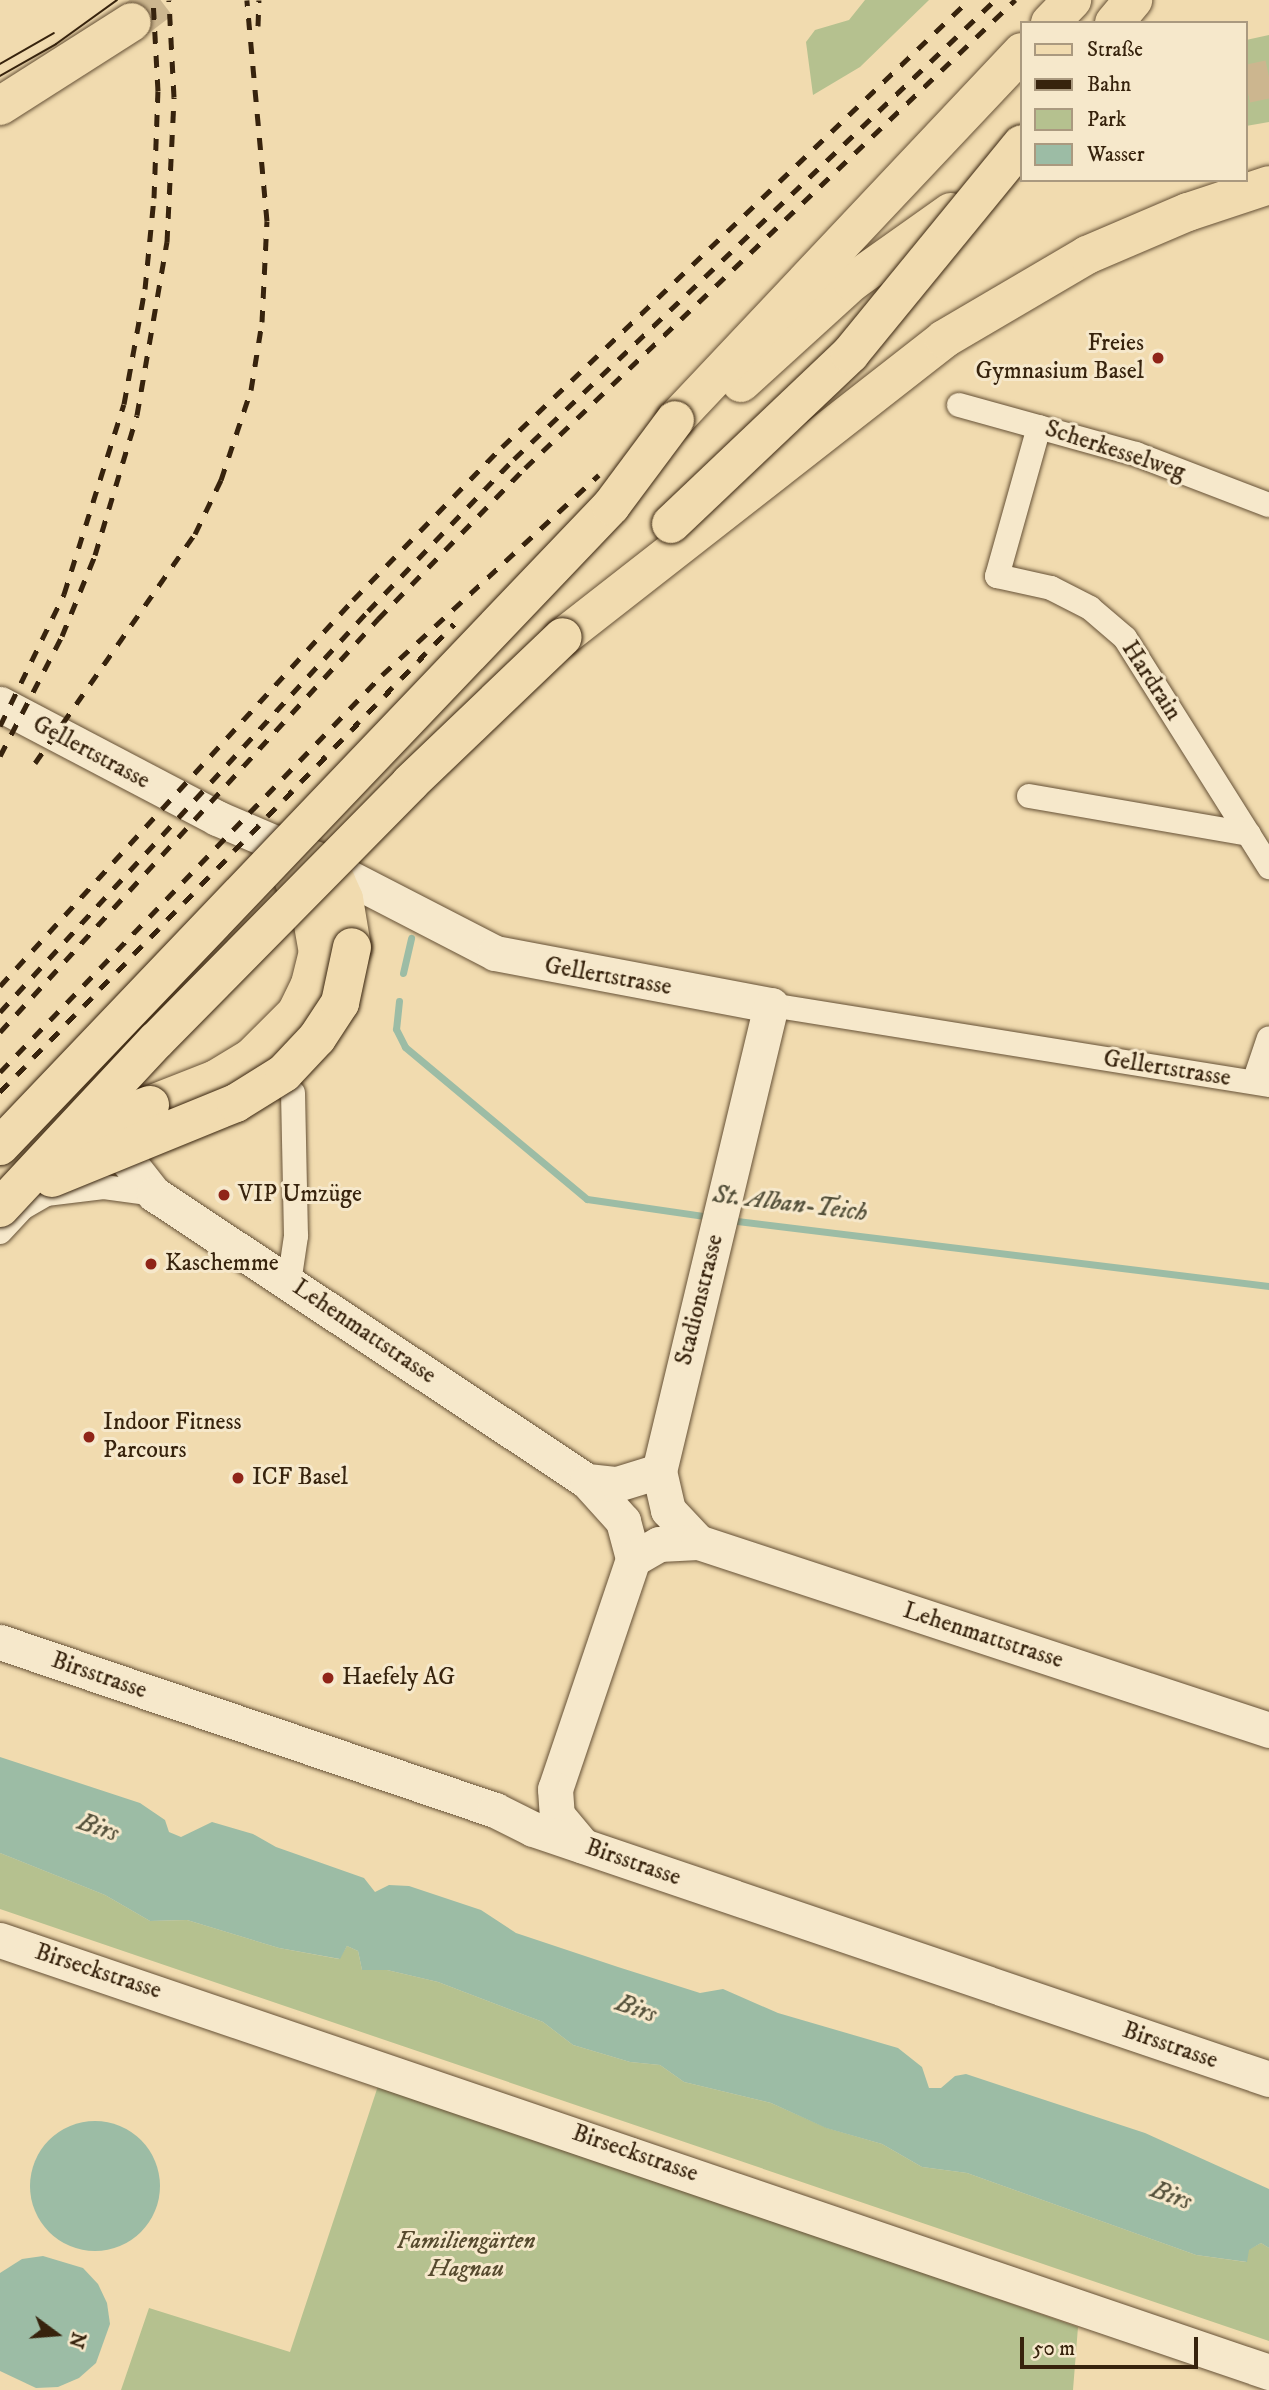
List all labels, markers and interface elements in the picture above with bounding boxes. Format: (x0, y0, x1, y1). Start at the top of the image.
legend (1020, 21, 1248, 182)
text: Straße (1087, 37, 1143, 63)
text: Bahn (1087, 72, 1131, 98)
text: Park (1087, 107, 1126, 133)
text: Wasser (1087, 142, 1144, 168)
place label: Freies Gymnasium Basel (976, 330, 1144, 386)
marker: Freies Gymnasium Basel (1150, 350, 1166, 366)
street label: Scherkesselweg (1041, 415, 1189, 487)
street label: Hardrain (1115, 636, 1187, 726)
street label: Gellertstrasse (28, 710, 154, 796)
street label: Gellertstrasse (542, 952, 674, 1002)
street label: Gellertstrasse (1101, 1045, 1233, 1093)
water label: St. Alban-Teich (711, 1179, 869, 1229)
place label: VIP Umzüge (238, 1181, 362, 1209)
marker: VIP Umzüge (216, 1187, 232, 1203)
street label: Stadionstrasse (670, 1232, 730, 1368)
place label: Kaschemme (165, 1250, 279, 1278)
marker: Kaschemme (143, 1256, 159, 1272)
street label: Lehenmattstrasse (287, 1273, 441, 1391)
place label: Indoor Fitness Parcours (103, 1409, 242, 1465)
marker: Indoor Fitness Parcours (81, 1429, 97, 1445)
place label: ICF Basel (252, 1464, 348, 1492)
marker: ICF Basel (230, 1470, 246, 1486)
street label: Lehenmattstrasse (899, 1597, 1067, 1675)
street label: Birsstrasse (48, 1646, 150, 1706)
place label: Haefely AG (342, 1664, 455, 1692)
marker: Haefely AG (320, 1670, 336, 1686)
water label: Birs (73, 1807, 123, 1849)
street label: Birsstrasse (582, 1833, 684, 1893)
street label: Birseckstrasse (31, 1938, 165, 2006)
water label: Birs (611, 1988, 661, 2030)
street label: Birsstrasse (1119, 2016, 1221, 2076)
street label: Birseckstrasse (568, 2119, 702, 2189)
water label: Birs (1146, 2174, 1196, 2218)
park label: Familiengärten Hagnau (397, 2228, 535, 2284)
north arrow (21, 2299, 91, 2369)
scale bar (1024, 2324, 1202, 2368)
text: N (63, 2329, 90, 2351)
text: 50 m (1033, 2336, 1075, 2362)

